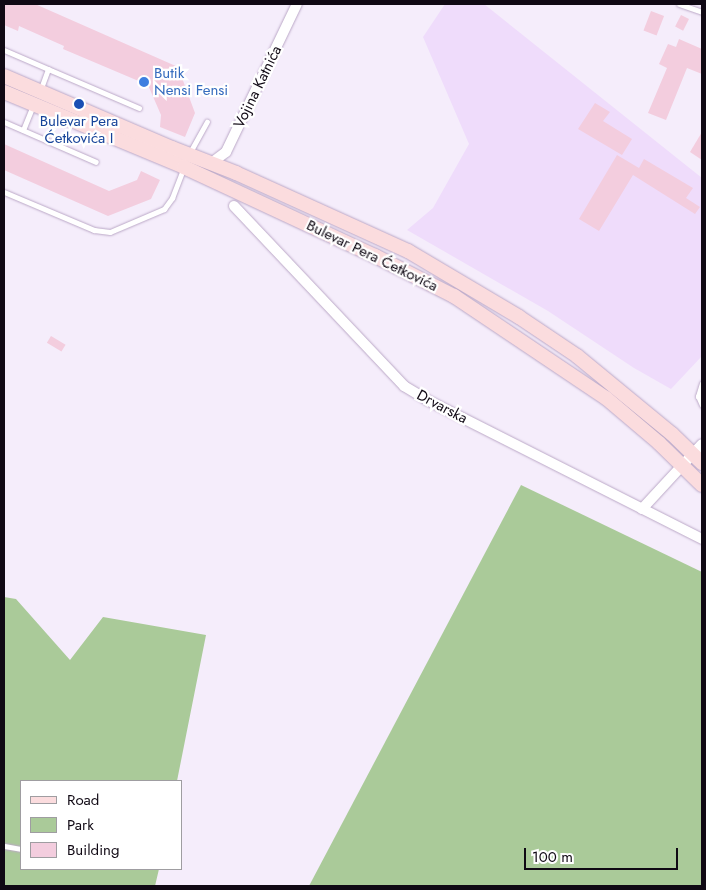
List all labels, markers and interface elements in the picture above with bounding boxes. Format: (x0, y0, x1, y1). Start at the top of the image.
street label: Vojina Katnića (230, 43, 286, 131)
place label: Butik Nensi Fensi (154, 64, 228, 99)
marker: Butik Nensi Fensi (138, 76, 150, 88)
marker: Bulevar Pera Ćetkovića I (73, 98, 85, 110)
place label: Bulevar Pera Ćetkovića I (40, 112, 118, 147)
street label: Bulevar Pera Ćetkovića (303, 216, 441, 296)
street label: Drvarska (414, 386, 470, 428)
legend (20, 780, 182, 870)
text: Road (67, 789, 99, 811)
text: Park (67, 814, 94, 836)
scale bar (526, 838, 680, 870)
text: Building (67, 839, 119, 861)
text: 100 m (532, 846, 573, 868)

